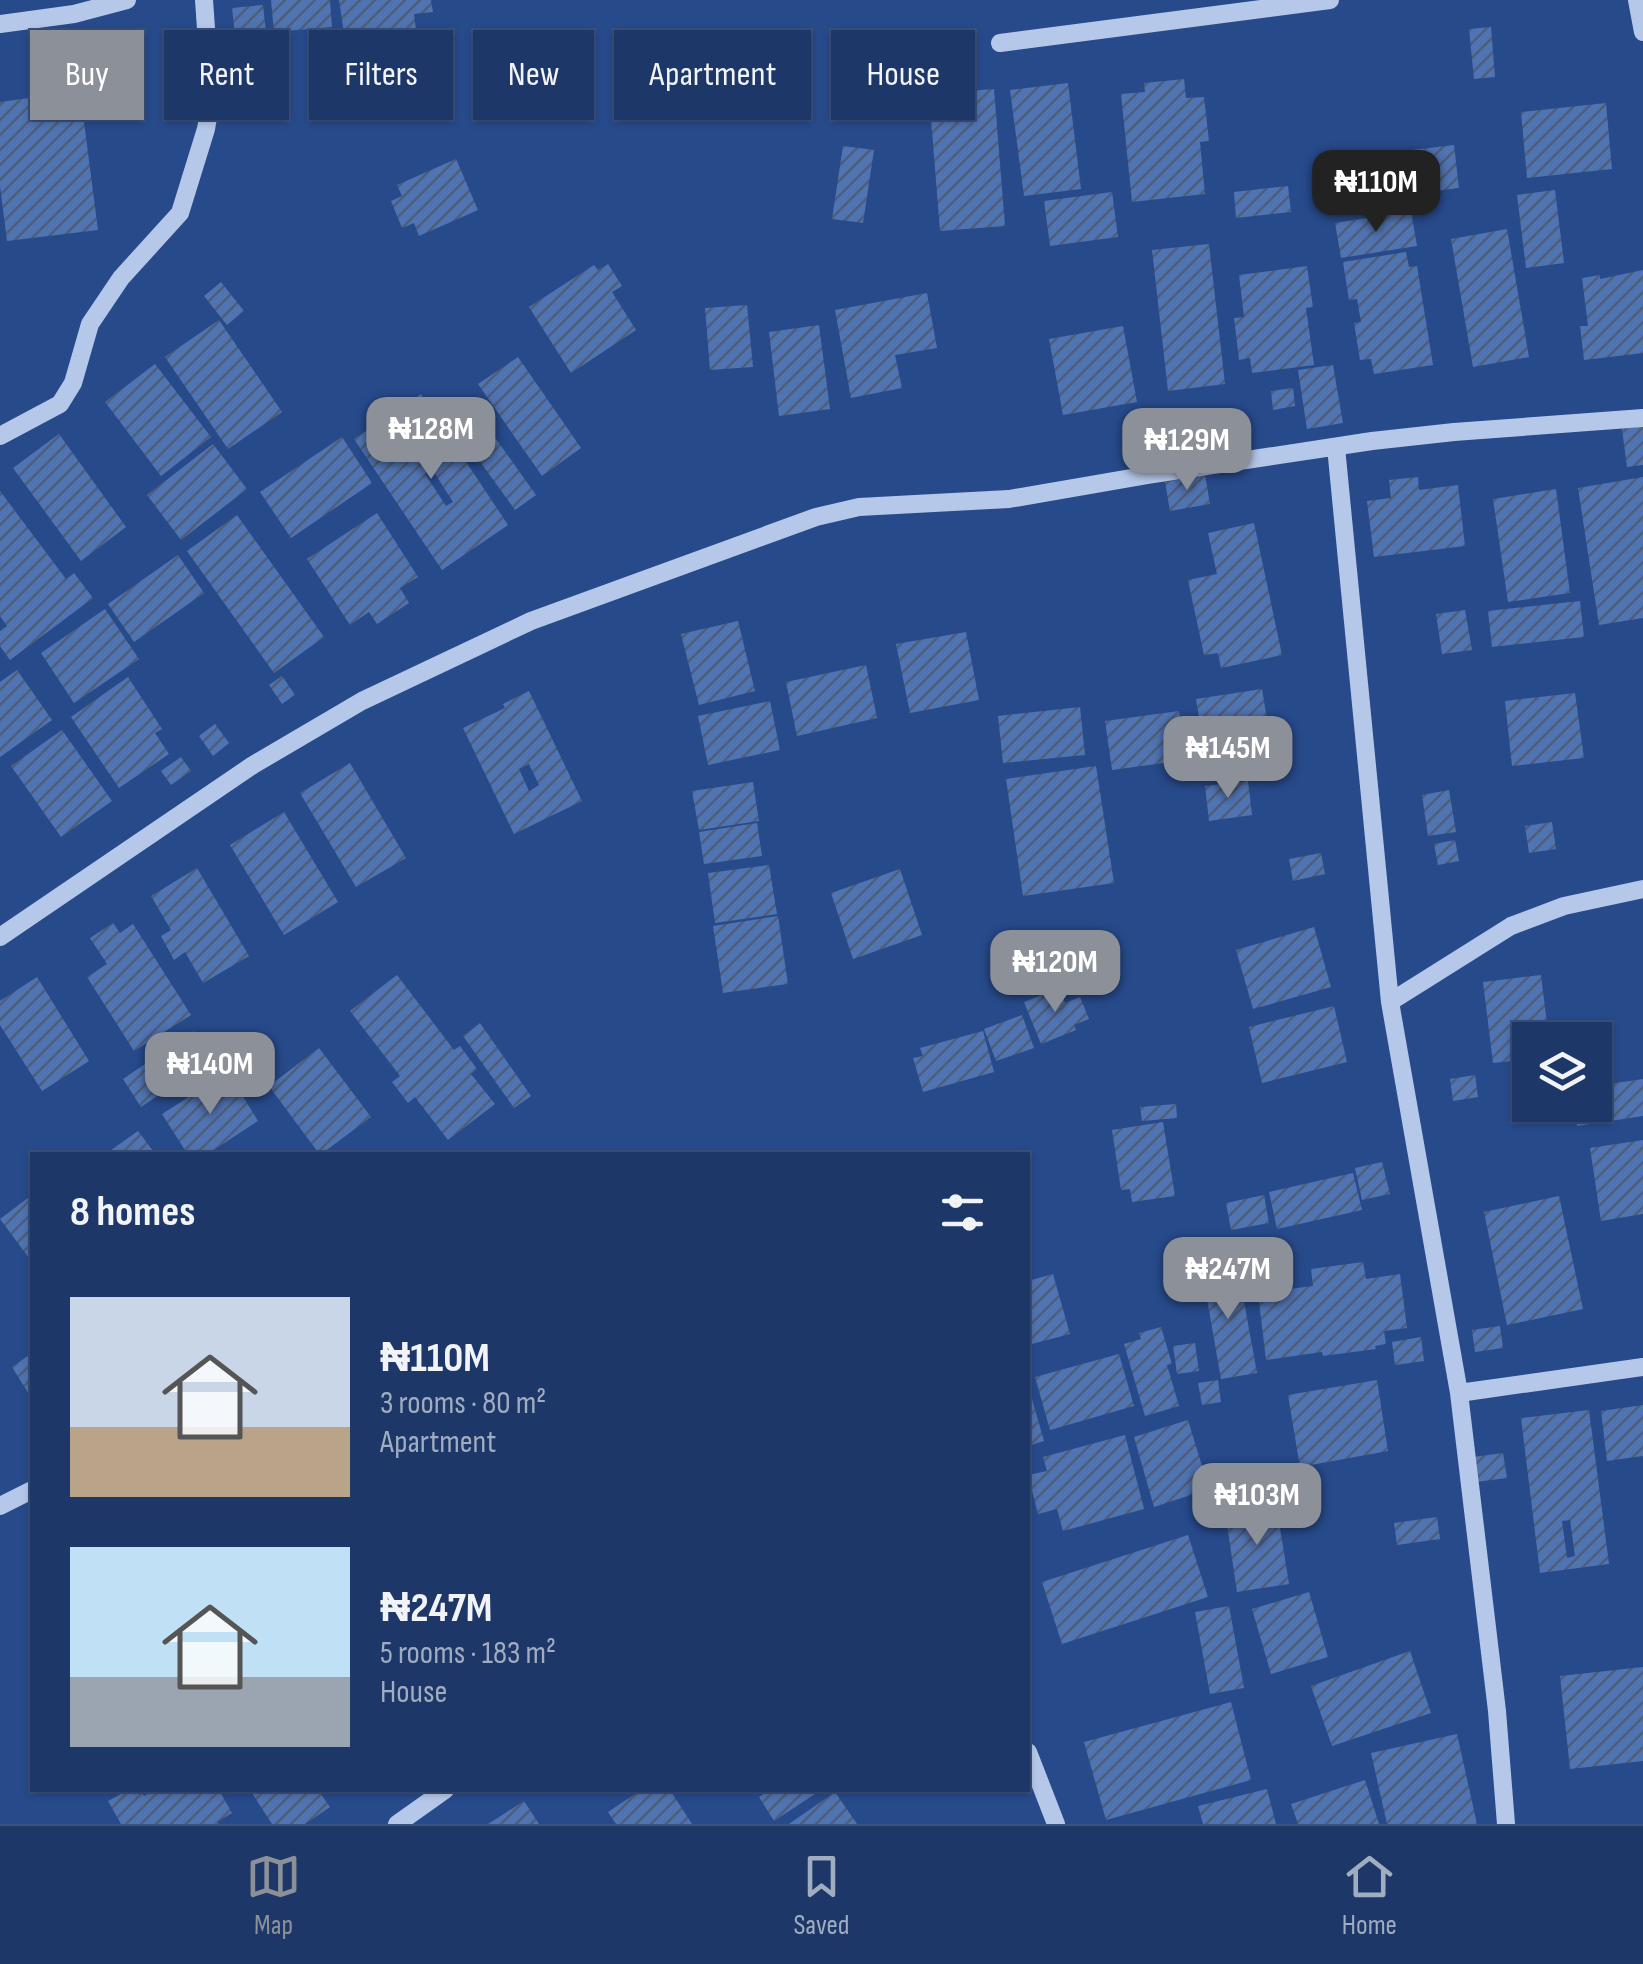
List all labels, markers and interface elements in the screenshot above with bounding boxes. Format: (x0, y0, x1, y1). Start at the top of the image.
chip: Buy (30, 30, 144, 120)
chip: Rent (164, 30, 289, 120)
chip: Filters (309, 30, 453, 120)
chip: New (473, 30, 594, 120)
chip: Apartment (614, 30, 811, 120)
chip: House (831, 30, 975, 120)
pin: ₦110M (1306, 150, 1446, 235)
text: ₦110M (1334, 163, 1418, 202)
pin: ₦128M (361, 397, 501, 482)
pin: ₦129M (1117, 408, 1257, 493)
text: ₦128M (388, 410, 474, 449)
text: ₦129M (1144, 421, 1230, 460)
pin: ₦145M (1158, 716, 1298, 801)
text: ₦145M (1185, 729, 1271, 768)
pin: ₦120M (985, 930, 1125, 1015)
text: ₦120M (1012, 943, 1098, 982)
map controls (1512, 1022, 1612, 1122)
button: layers (1512, 1022, 1612, 1122)
pin: ₦140M (140, 1032, 280, 1117)
text: ₦140M (167, 1045, 253, 1084)
icon: filters (935, 1185, 990, 1240)
text: 8 homes (70, 1187, 195, 1238)
pin: ₦247M (1158, 1237, 1298, 1322)
text: ₦247M (1185, 1250, 1271, 1289)
text: ₦110M (380, 1333, 490, 1384)
icon: home (150, 1337, 270, 1457)
text: 3 rooms · 80 m² (380, 1384, 546, 1423)
text: Apartment (380, 1423, 496, 1462)
pin: ₦103M (1187, 1463, 1327, 1548)
text: ₦103M (1214, 1476, 1300, 1515)
text: ₦247M (380, 1583, 492, 1634)
icon: home (150, 1587, 270, 1707)
text: 5 rooms · 183 m² (380, 1634, 556, 1673)
text: House (380, 1673, 447, 1712)
tab: Map (246, 1849, 301, 1942)
tab: Saved (793, 1849, 850, 1942)
tab: Home (1342, 1849, 1397, 1942)

